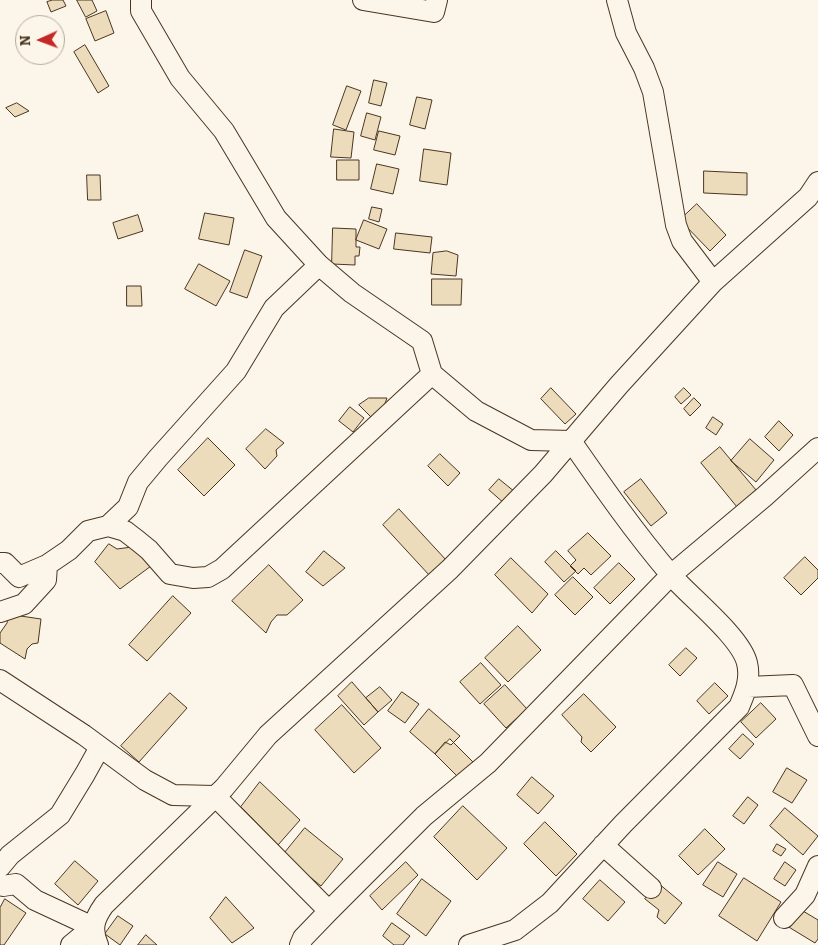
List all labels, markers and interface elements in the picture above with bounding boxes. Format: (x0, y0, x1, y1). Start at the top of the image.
north arrow (15, 15, 65, 65)
text: N (17, 35, 34, 46)

